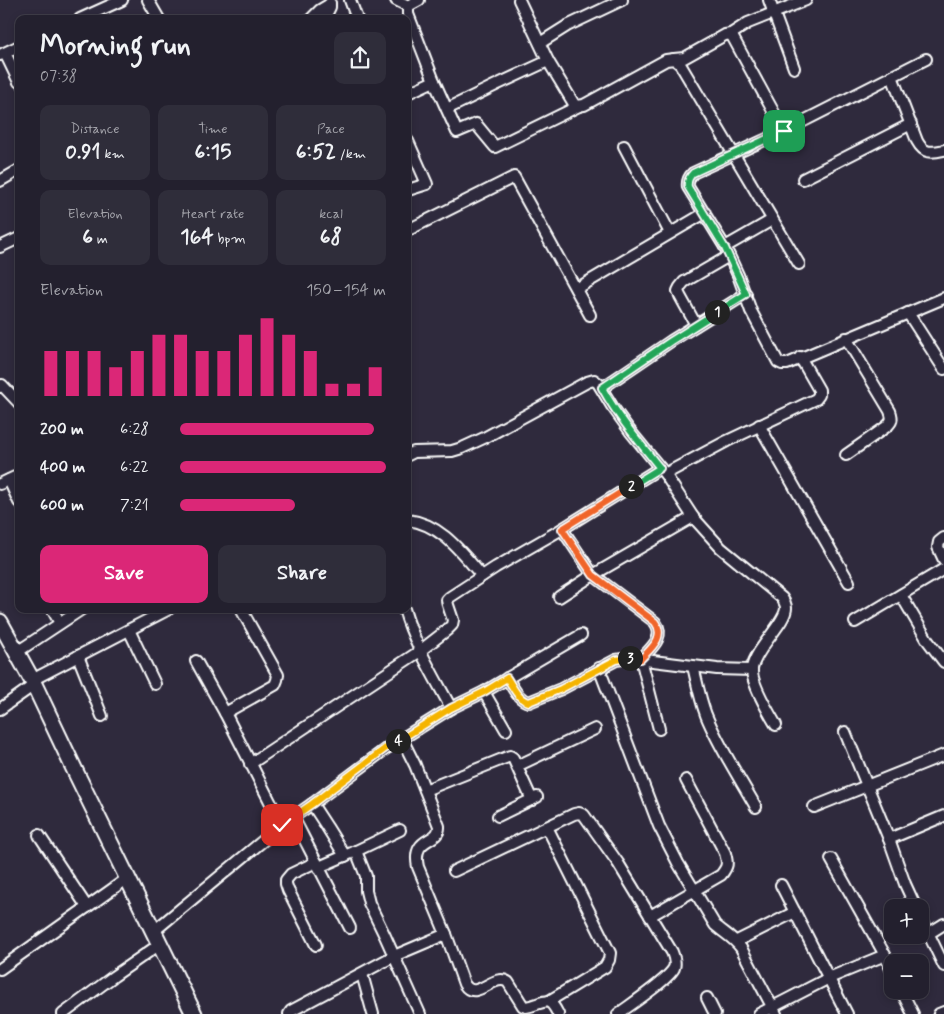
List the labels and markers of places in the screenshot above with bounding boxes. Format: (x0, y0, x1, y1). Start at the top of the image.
pin (763, 110, 805, 152)
pin: 1 (704, 300, 730, 324)
pin: 2 (618, 474, 644, 498)
pin: 3 (618, 646, 642, 670)
pin: 4 (386, 728, 410, 754)
pin (261, 804, 303, 846)

